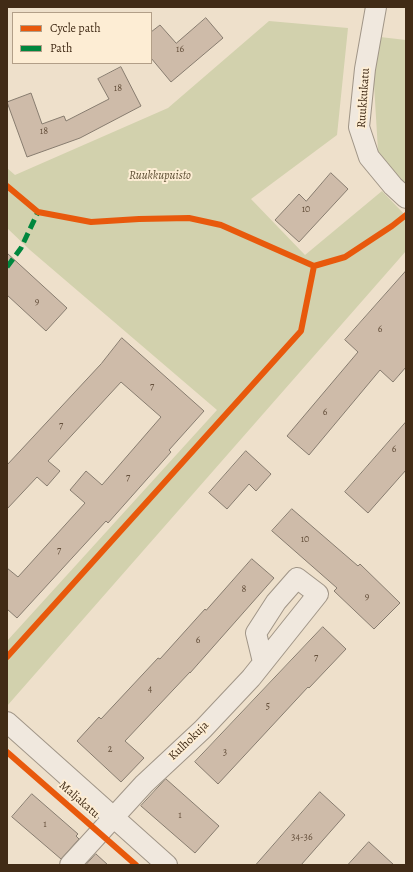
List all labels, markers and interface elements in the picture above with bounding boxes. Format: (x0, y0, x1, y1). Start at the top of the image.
legend (12, 12, 152, 64)
text: Cycle path (50, 20, 101, 36)
text: Path (50, 40, 72, 56)
house number: 16 (176, 44, 184, 56)
street label: Ruukkukatu (355, 67, 373, 129)
house number: 18 (114, 83, 122, 95)
house number: 18 (40, 126, 48, 138)
park label: Ruukkupuisto (129, 169, 191, 183)
house number: 10 (302, 204, 310, 216)
house number: 9 (35, 296, 39, 308)
house number: 6 (378, 324, 382, 336)
house number: 7 (150, 381, 154, 393)
house number: 6 (323, 407, 327, 419)
house number: 7 (59, 420, 63, 432)
house number: 6 (392, 444, 396, 456)
house number: 7 (126, 472, 130, 484)
house number: 10 (301, 534, 309, 546)
house number: 7 (57, 545, 61, 557)
house number: 8 (242, 584, 246, 596)
house number: 9 (365, 591, 369, 603)
house number: 6 (196, 635, 200, 647)
house number: 7 (314, 652, 318, 664)
house number: 4 (148, 684, 152, 696)
house number: 5 (266, 701, 270, 713)
street label: Kulhokuja (166, 718, 212, 764)
house number: 2 (108, 744, 112, 756)
house number: 3 (223, 747, 227, 759)
street label: Maljakatu (56, 779, 102, 821)
house number: 1 (178, 810, 182, 822)
house number: 1 (43, 819, 47, 831)
house number: 34-36 (291, 832, 313, 844)

